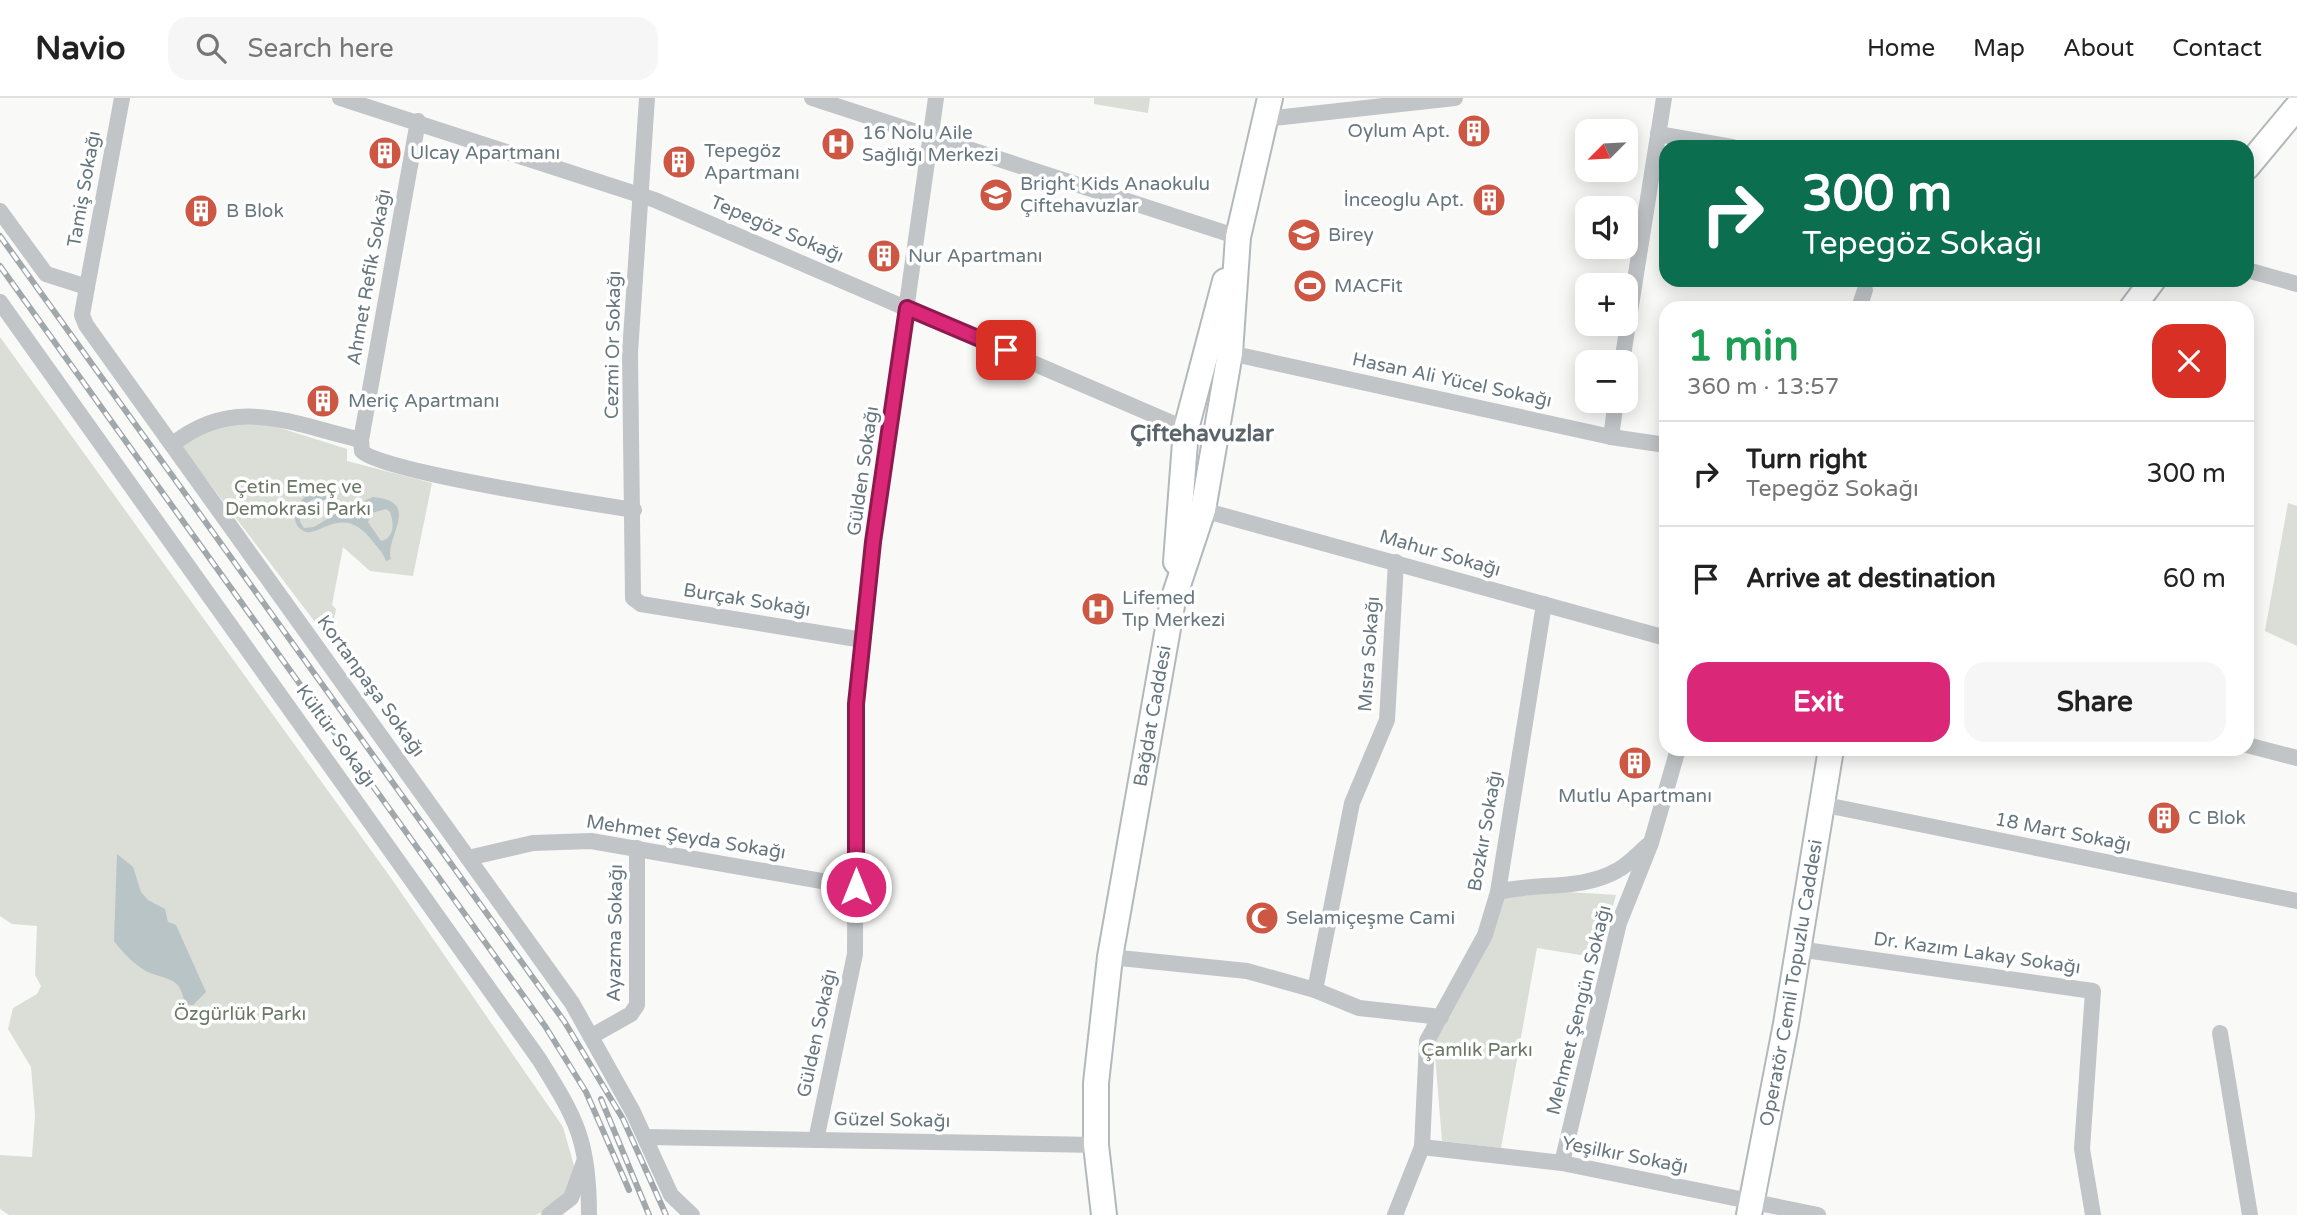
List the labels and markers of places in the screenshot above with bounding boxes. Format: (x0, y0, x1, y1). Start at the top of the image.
building icon: Oylum Apt. (1455, 112, 1493, 150)
place label: Oylum Apt. (1348, 120, 1450, 142)
place label: 16 Nolu Aile Sağlığı Merkezi (862, 122, 999, 166)
hospital icon: 16 Nolu Aile Sağlığı Merkezi (819, 125, 857, 163)
building icon: Ulcay Apartmanı (366, 134, 404, 172)
place label: Tepegöz Apartmanı (704, 140, 800, 184)
place label: Ulcay Apartmanı (410, 142, 560, 164)
building icon: Tepegöz Apartmanı (660, 143, 698, 181)
place label: Bright Kids Anaokulu Çiftehavuzlar (1020, 173, 1210, 217)
school or university icon: Bright Kids Anaokulu Çiftehavuzlar (977, 176, 1015, 214)
building icon: İnceoglu Apt. (1470, 181, 1508, 219)
place label: İnceoglu Apt. (1343, 189, 1464, 211)
building icon: B Blok (182, 192, 220, 230)
place label: B Blok (226, 200, 284, 222)
school or university icon: Birey (1285, 216, 1323, 254)
place label: Birey (1328, 224, 1374, 246)
building icon: Nur Apartmanı (865, 237, 903, 275)
place label: Nur Apartmanı (908, 245, 1042, 267)
sports icon: MACFit (1291, 267, 1329, 305)
place label: MACFit (1334, 275, 1403, 297)
pin (976, 320, 1036, 380)
building icon: Meriç Apartmanı (304, 382, 342, 420)
place label: Meriç Apartmanı (348, 390, 500, 412)
place label: Lifemed Tıp Merkezi (1122, 587, 1225, 631)
hospital icon: Lifemed Tıp Merkezi (1079, 590, 1117, 628)
building icon: Mutlu Apartmanı (1616, 744, 1654, 782)
place label: Mutlu Apartmanı (1558, 785, 1712, 807)
building icon: C Blok (2145, 799, 2183, 837)
place label: C Blok (2188, 807, 2246, 829)
mosque icon: Selamiçeşme Cami (1243, 899, 1281, 937)
place label: Selamiçeşme Cami (1286, 907, 1455, 929)

